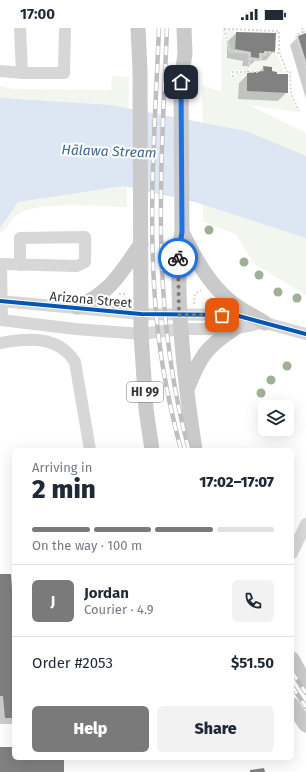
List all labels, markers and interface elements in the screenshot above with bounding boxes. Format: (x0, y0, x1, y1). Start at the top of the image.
text: 17:00 (20, 5, 55, 23)
pin (164, 65, 198, 99)
icon: home (170, 71, 192, 93)
water label: Hālawa Stream (61, 141, 157, 162)
courier (158, 238, 198, 278)
icon: bike (167, 247, 189, 269)
street label: Arizona Street (49, 288, 133, 311)
pin (205, 298, 239, 332)
icon: bag (211, 304, 233, 326)
road number: HI 99 (127, 382, 163, 402)
map controls (258, 400, 294, 436)
button: layers (258, 400, 294, 436)
text: Arriving in (32, 460, 92, 475)
text: 17:02–17:07 (199, 473, 274, 491)
text: 2 min (32, 474, 96, 505)
text: On the way · 100 m (32, 538, 142, 553)
button: phone (232, 580, 274, 622)
text: Jordan (84, 584, 129, 602)
text: J (51, 592, 55, 610)
text: Courier · 4.9 (84, 602, 154, 617)
text: Order #2053 (32, 654, 113, 672)
text: $51.50 (231, 654, 274, 672)
button: Help (32, 706, 149, 752)
button: Share (157, 706, 274, 752)

